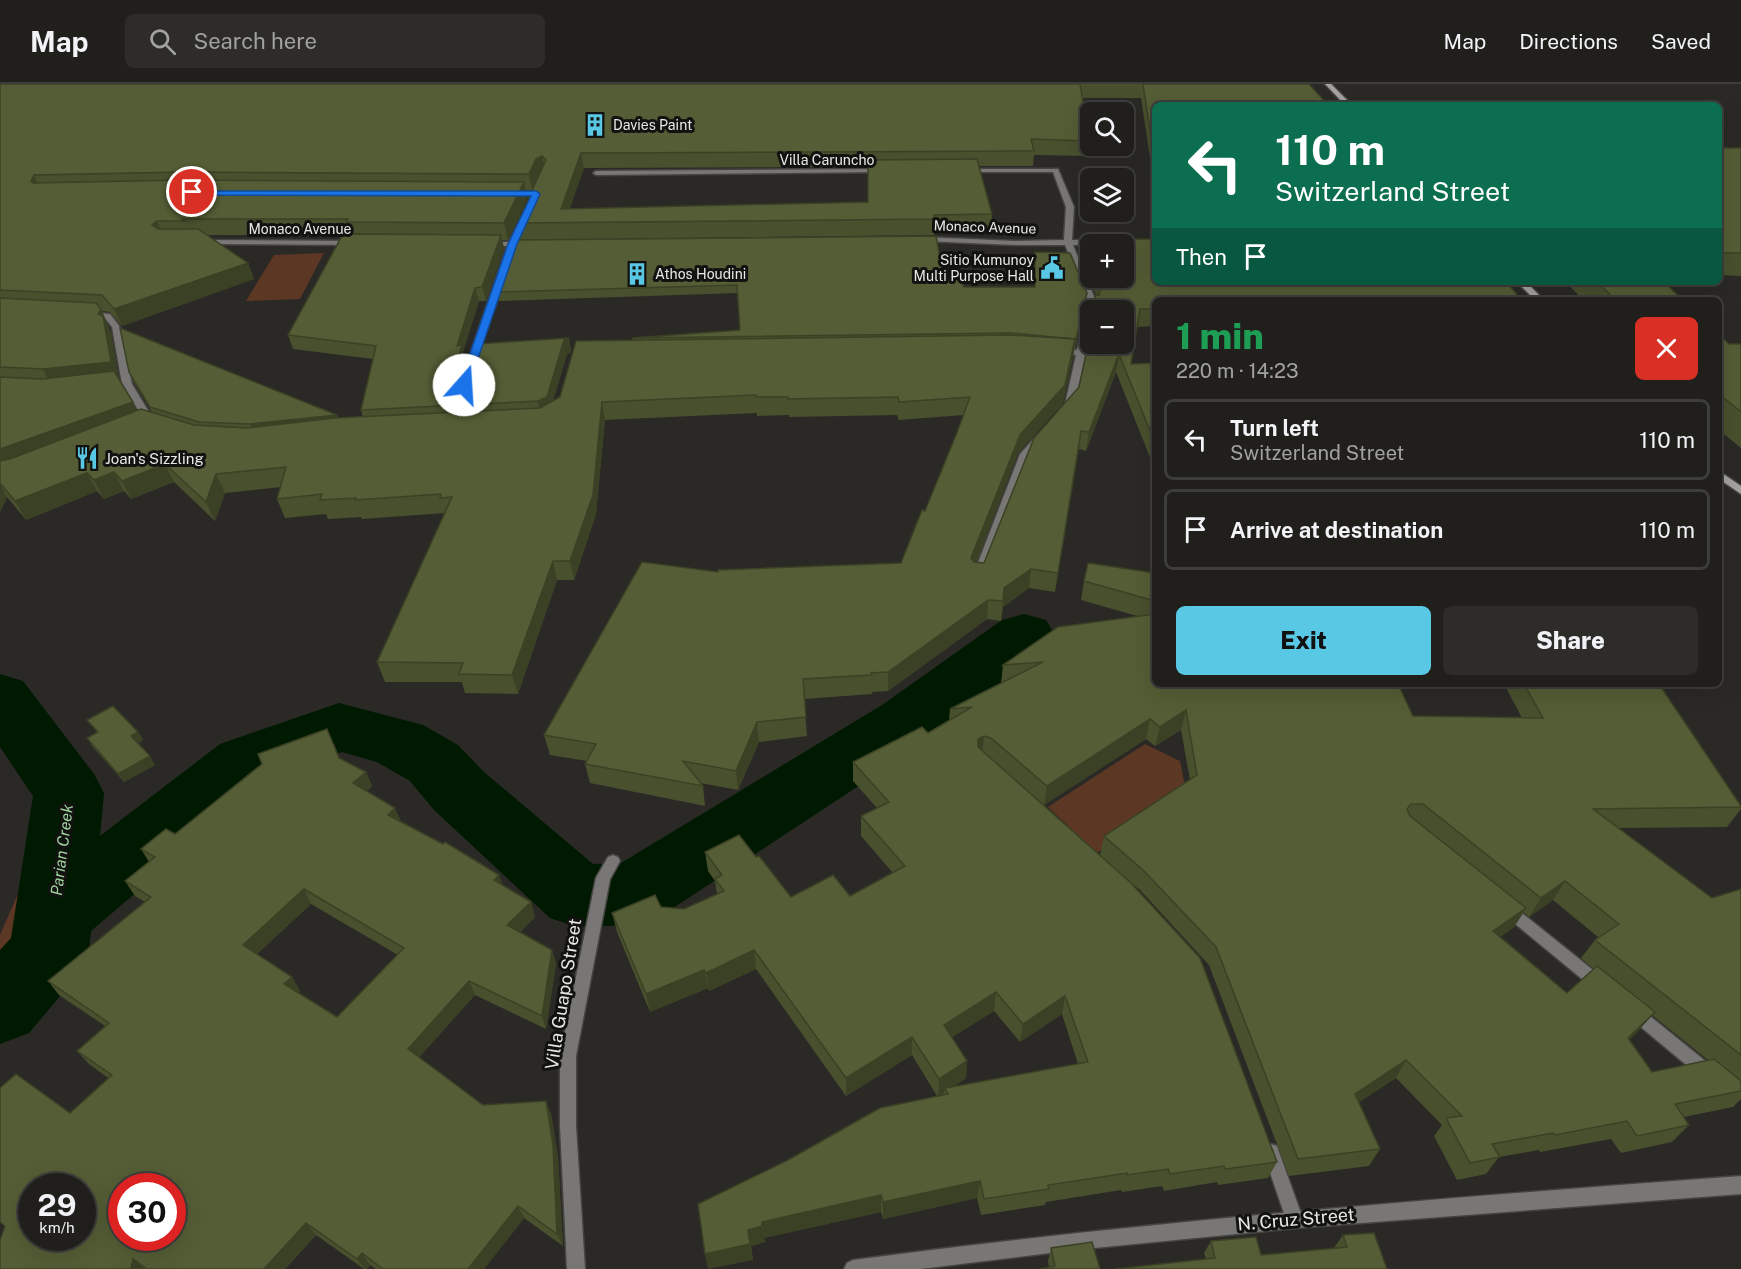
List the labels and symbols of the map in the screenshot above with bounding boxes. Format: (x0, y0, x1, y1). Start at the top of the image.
building icon: Davies Paint (582, 112, 608, 138)
place label: Davies Paint (613, 117, 692, 133)
street label: Villa Caruncho (780, 152, 875, 168)
pin (166, 166, 217, 217)
street label: Monaco Avenue (933, 217, 1037, 237)
street label: Monaco Avenue (249, 221, 352, 237)
place label: Sitio Kumunoy Multi Purpose Hall (914, 252, 1035, 284)
public building icon: Sitio Kumunoy Multi Purpose Hall (1039, 255, 1065, 281)
building icon: Athos Houdini (624, 261, 650, 287)
place label: Athos Houdini (655, 266, 746, 282)
position arrow (432, 353, 496, 417)
restaurant icon: Joan's Sizzling (74, 445, 100, 471)
place label: Joan's Sizzling (105, 450, 204, 467)
water label: Parian Creek (47, 803, 77, 897)
street label: Villa Guapo Street (541, 917, 585, 1071)
speed limit sign: 30 (108, 1173, 186, 1251)
street label: N. Cruz Street (1237, 1203, 1355, 1235)

